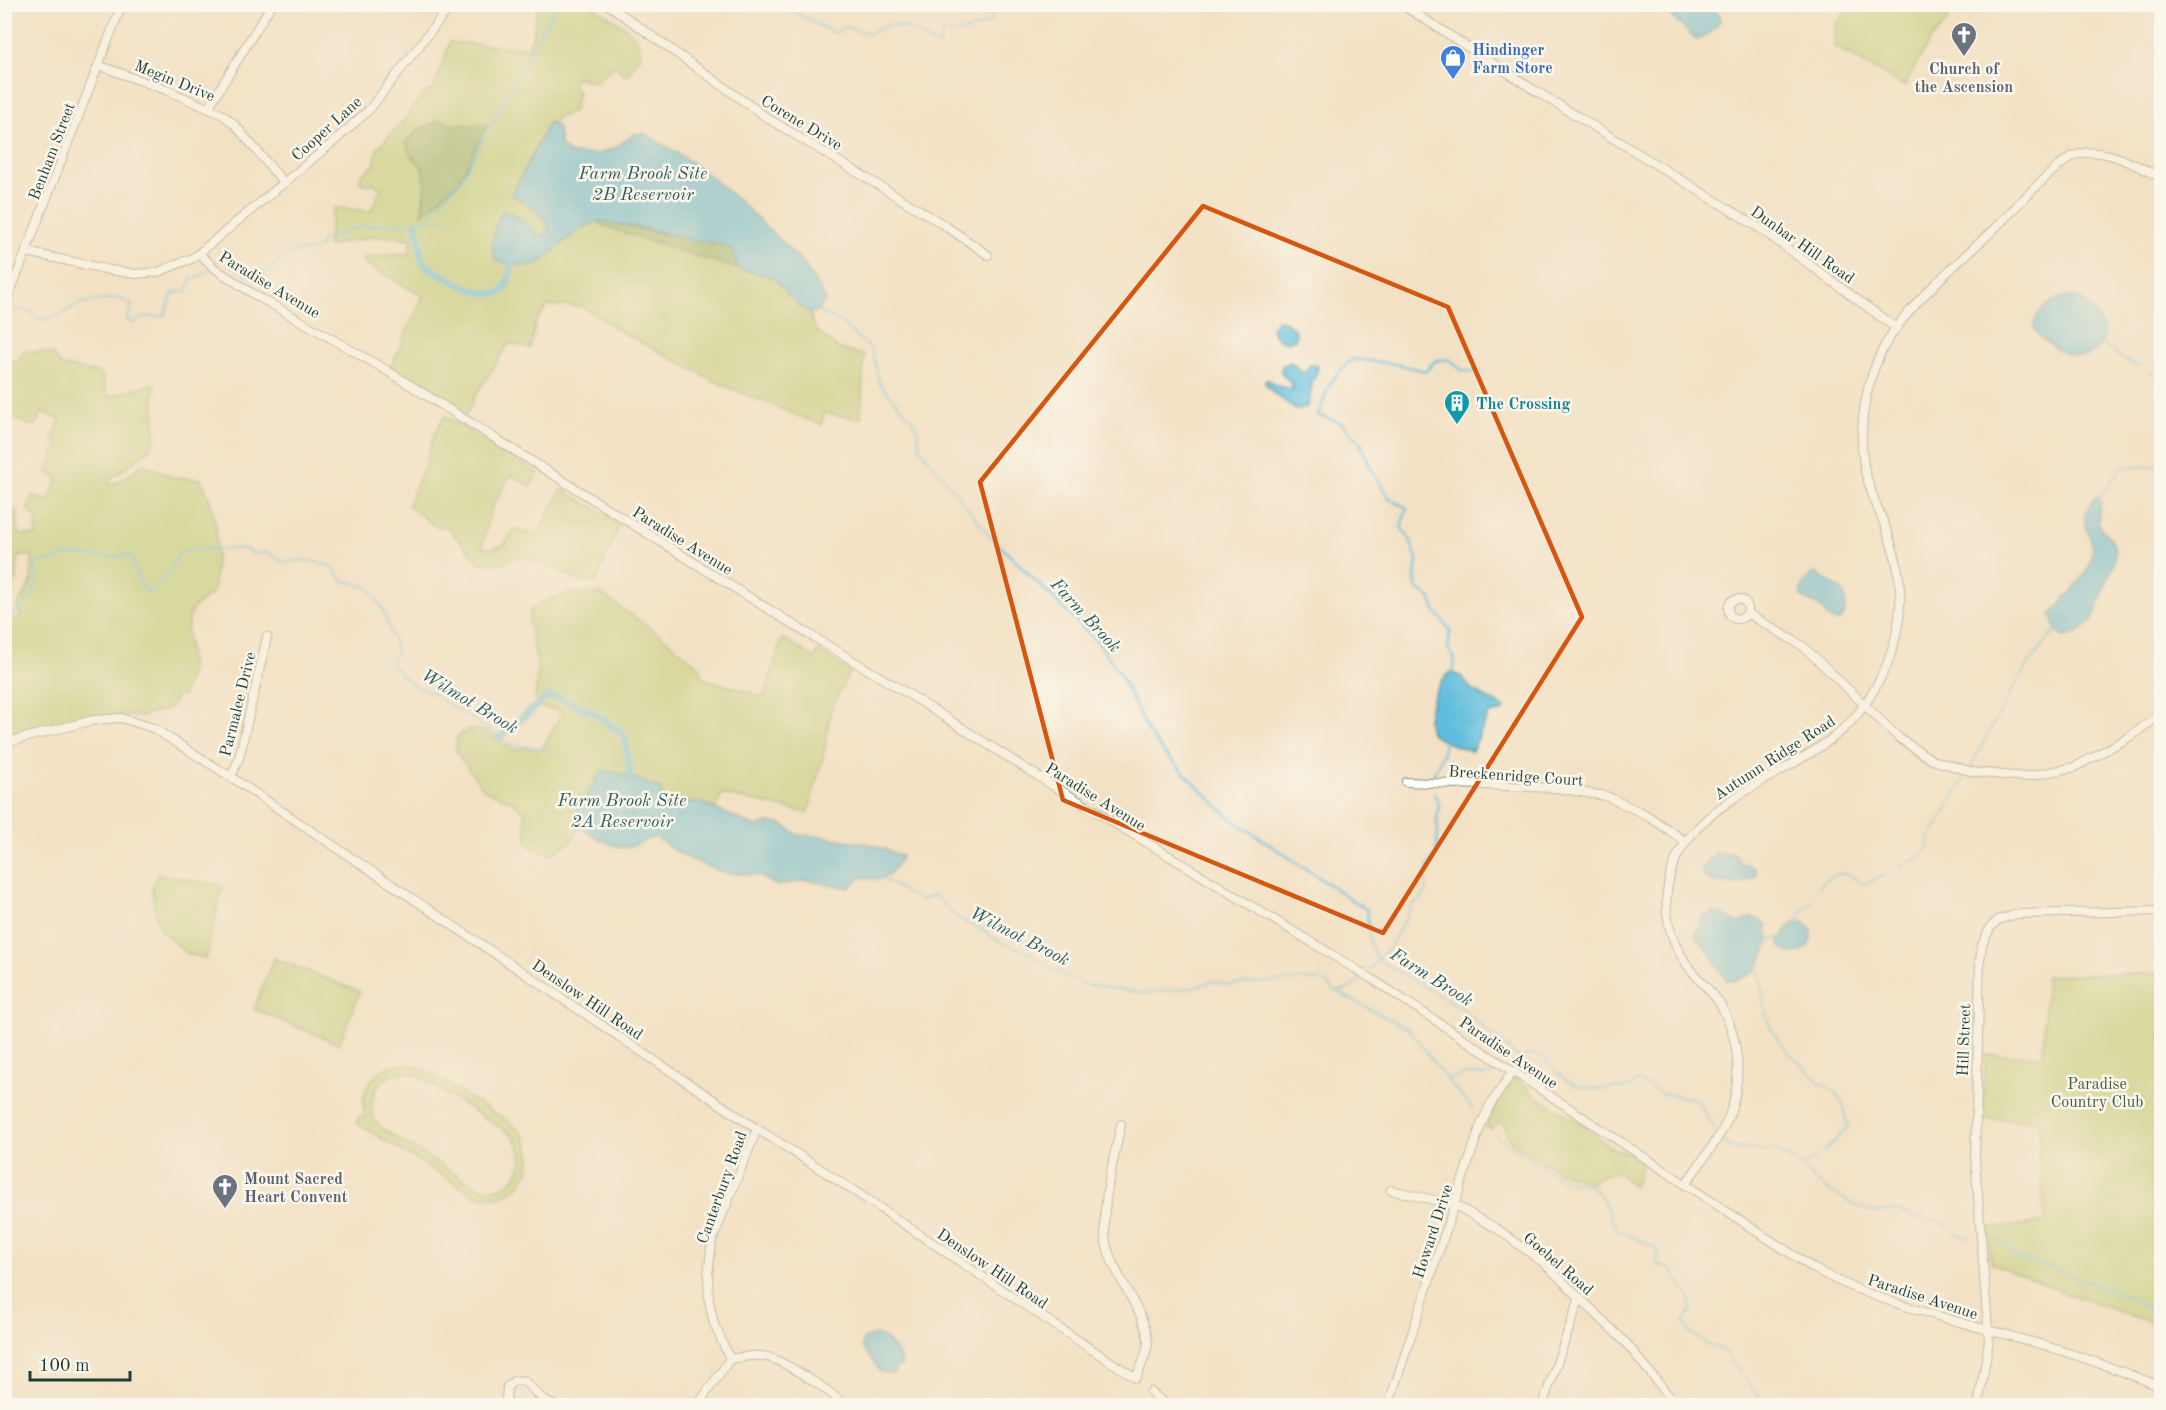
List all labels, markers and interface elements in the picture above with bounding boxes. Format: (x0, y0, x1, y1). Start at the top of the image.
church icon: Church of the Ascension (1949, 20, 1979, 58)
shop icon: Hindinger Farm Store (1438, 43, 1468, 81)
place label: Hindinger Farm Store (1472, 43, 1553, 77)
street label: Megin Drive (132, 58, 217, 105)
place label: Church of the Ascension (1915, 62, 2013, 96)
street label: Corene Drive (758, 93, 844, 154)
street label: Cooper Lane (289, 94, 365, 165)
street label: Benham Street (27, 100, 79, 203)
water label: Farm Brook Site 2B Reservoir (578, 165, 708, 204)
street label: Dunbar Hill Road (1747, 204, 1857, 287)
street label: Paradise Avenue (216, 249, 322, 322)
building icon: The Crossing (1442, 388, 1472, 426)
place label: The Crossing (1476, 397, 1570, 413)
street label: Paradise Avenue (629, 504, 735, 579)
water label: Farm Brook (1046, 575, 1124, 656)
street label: Parmalee Drive (218, 651, 260, 758)
water label: Wilmot Brook (418, 666, 521, 738)
street label: Autumn Ridge Road (1712, 714, 1839, 804)
street label: Paradise Avenue (1042, 760, 1148, 835)
street label: Breckenridge Court (1448, 764, 1584, 790)
water label: Farm Brook Site 2A Reservoir (557, 792, 687, 831)
water label: Wilmot Brook (967, 904, 1072, 970)
water label: Farm Brook (1386, 945, 1476, 1010)
street label: Denslow Hill Road (529, 958, 645, 1044)
street label: Hill Street (1956, 1003, 1974, 1077)
street label: Paradise Avenue (1456, 1015, 1560, 1092)
park label: Paradise Country Club (2051, 1077, 2143, 1111)
street label: Canterbury Road (695, 1129, 751, 1246)
church icon: Mount Sacred Heart Convent (210, 1172, 240, 1210)
place label: Mount Sacred Heart Convent (244, 1172, 348, 1206)
street label: Howard Drive (1411, 1183, 1457, 1281)
street label: Denslow Hill Road (934, 1227, 1050, 1313)
street label: Goebel Road (1520, 1230, 1596, 1299)
street label: Paradise Avenue (1865, 1273, 1979, 1323)
scale bar (30, 1344, 130, 1382)
text: 100 m (39, 1357, 90, 1375)

